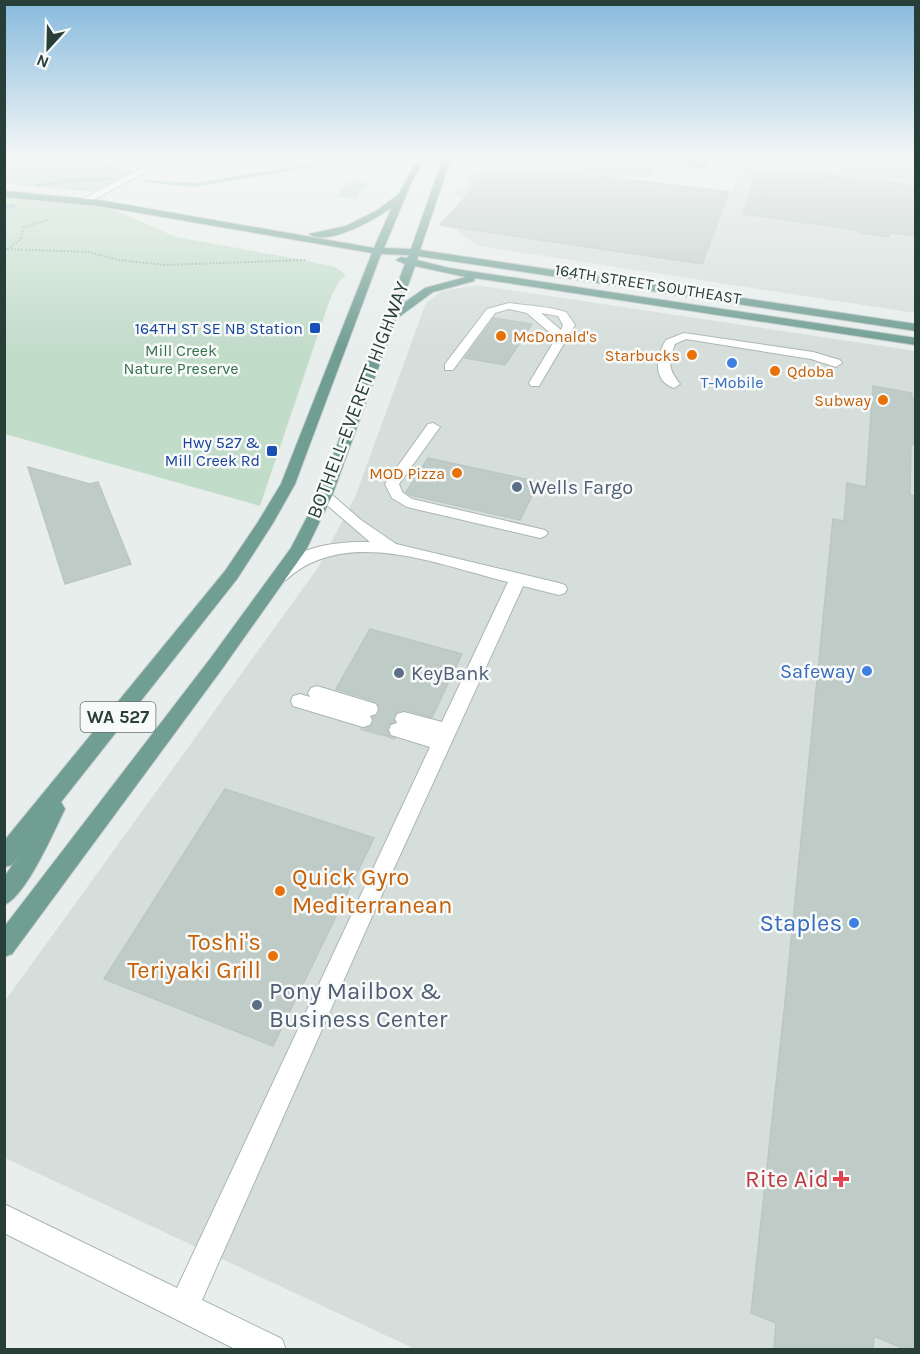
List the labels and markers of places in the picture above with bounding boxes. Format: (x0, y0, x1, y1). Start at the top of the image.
place label: 164TH ST SE NB Station (135, 319, 303, 338)
marker: 164TH ST SE NB Station (308, 321, 322, 335)
place label: McDonald's (513, 327, 597, 346)
marker: McDonald's (494, 329, 508, 343)
place label: Starbucks (605, 346, 680, 365)
marker: Starbucks (685, 348, 699, 362)
marker: T-Mobile (725, 356, 739, 370)
place label: Qdoba (787, 362, 834, 381)
marker: Qdoba (768, 364, 782, 378)
place label: T-Mobile (701, 373, 763, 392)
place label: Subway (814, 391, 872, 410)
marker: Subway (876, 393, 890, 407)
place label: Hwy 527 & Mill Creek Rd (165, 433, 260, 470)
marker: Hwy 527 & Mill Creek Rd (265, 444, 279, 458)
place label: MOD Pizza (369, 464, 445, 483)
marker: MOD Pizza (450, 466, 464, 480)
place label: Wells Fargo (529, 476, 633, 499)
marker: Wells Fargo (510, 480, 524, 494)
place label: Safeway (780, 660, 855, 683)
place label: KeyBank (411, 662, 490, 685)
marker: Safeway (860, 664, 874, 678)
marker: KeyBank (392, 666, 406, 680)
place label: Quick Gyro Mediterranean (292, 863, 452, 919)
marker: Quick Gyro Mediterranean (273, 884, 287, 898)
place label: Staples (760, 909, 842, 937)
marker: Staples (847, 916, 861, 930)
place label: Toshi's Teriyaki Grill (127, 928, 261, 984)
marker: Toshi's Teriyaki Grill (266, 949, 280, 963)
place label: Pony Mailbox & Business Center (269, 977, 448, 1033)
marker: Pony Mailbox & Business Center (250, 998, 264, 1012)
place label: Rite Aid (745, 1165, 829, 1193)
marker: Rite Aid (834, 1172, 848, 1186)

